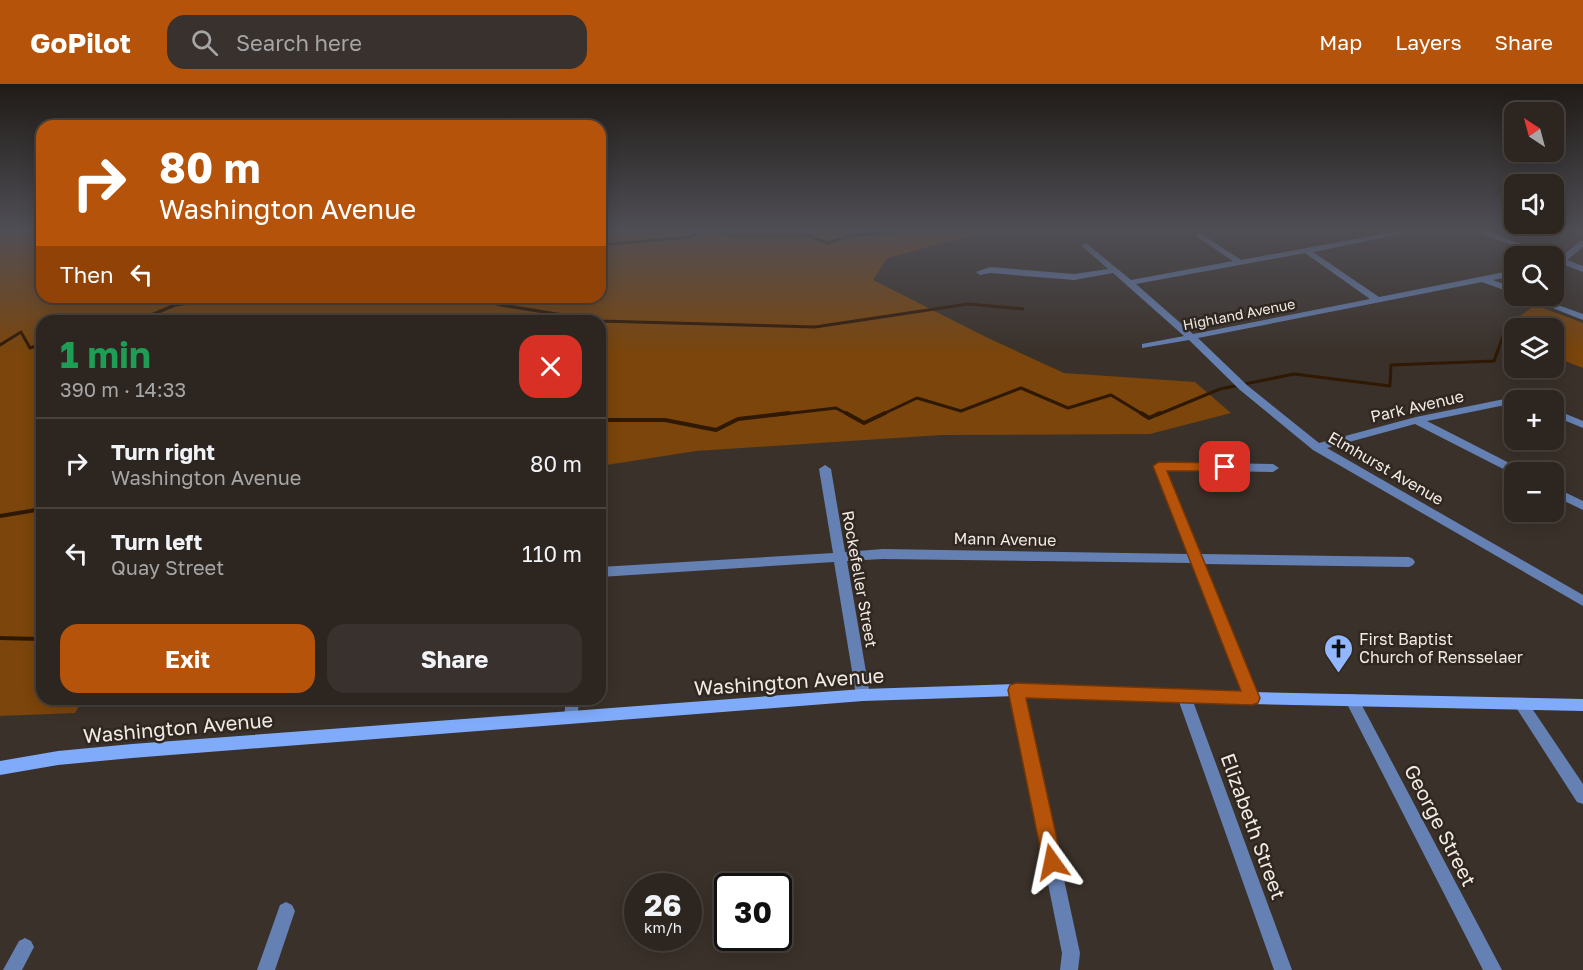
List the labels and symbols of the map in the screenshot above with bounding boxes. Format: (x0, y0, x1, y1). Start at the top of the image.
north arrow (1504, 102, 1564, 162)
street label: Highland Avenue (1181, 295, 1297, 333)
street label: Park Avenue (1368, 386, 1466, 426)
street label: Elmhurst Avenue (1325, 427, 1447, 509)
pin (1199, 441, 1250, 492)
street label: Rockefeller Street (838, 509, 882, 649)
street label: Mann Avenue (953, 528, 1057, 550)
place label: First Baptist Church of Rensselaer (1359, 629, 1523, 667)
church icon: First Baptist Church of Rensselaer (1322, 632, 1354, 674)
street label: Washington Avenue (693, 662, 885, 700)
street label: Washington Avenue (82, 707, 274, 747)
street label: Elizabeth Street (1216, 750, 1292, 902)
street label: George Street (1400, 760, 1482, 890)
position arrow (1020, 830, 1084, 894)
speed limit sign: 30 (714, 873, 792, 951)

